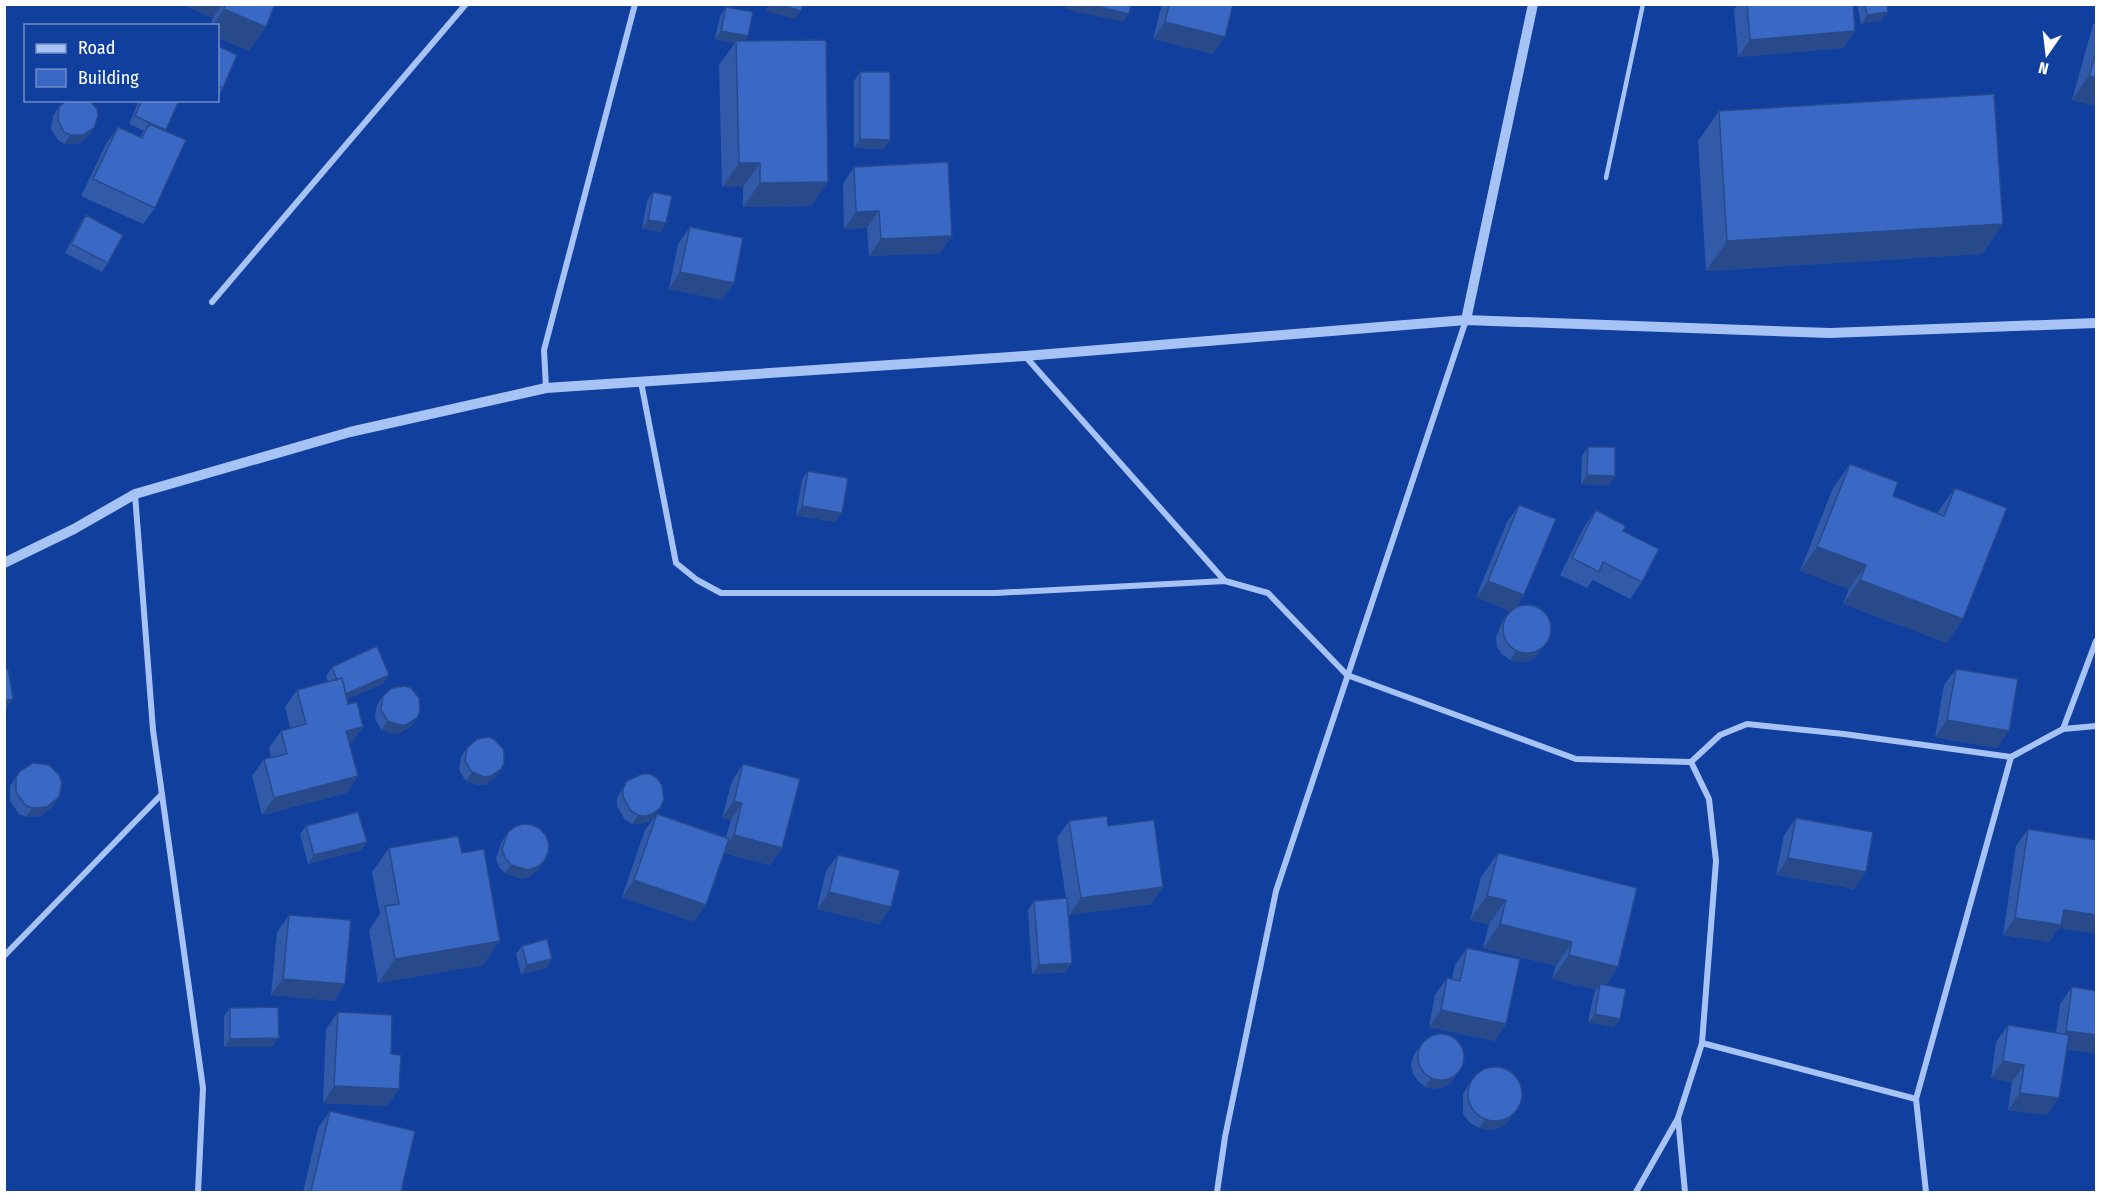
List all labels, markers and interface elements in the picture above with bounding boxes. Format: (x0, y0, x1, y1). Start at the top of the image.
legend (24, 24, 219, 102)
north arrow (2017, 24, 2077, 84)
text: Road (78, 37, 115, 59)
text: N (2037, 58, 2050, 78)
text: Building (78, 67, 139, 89)

